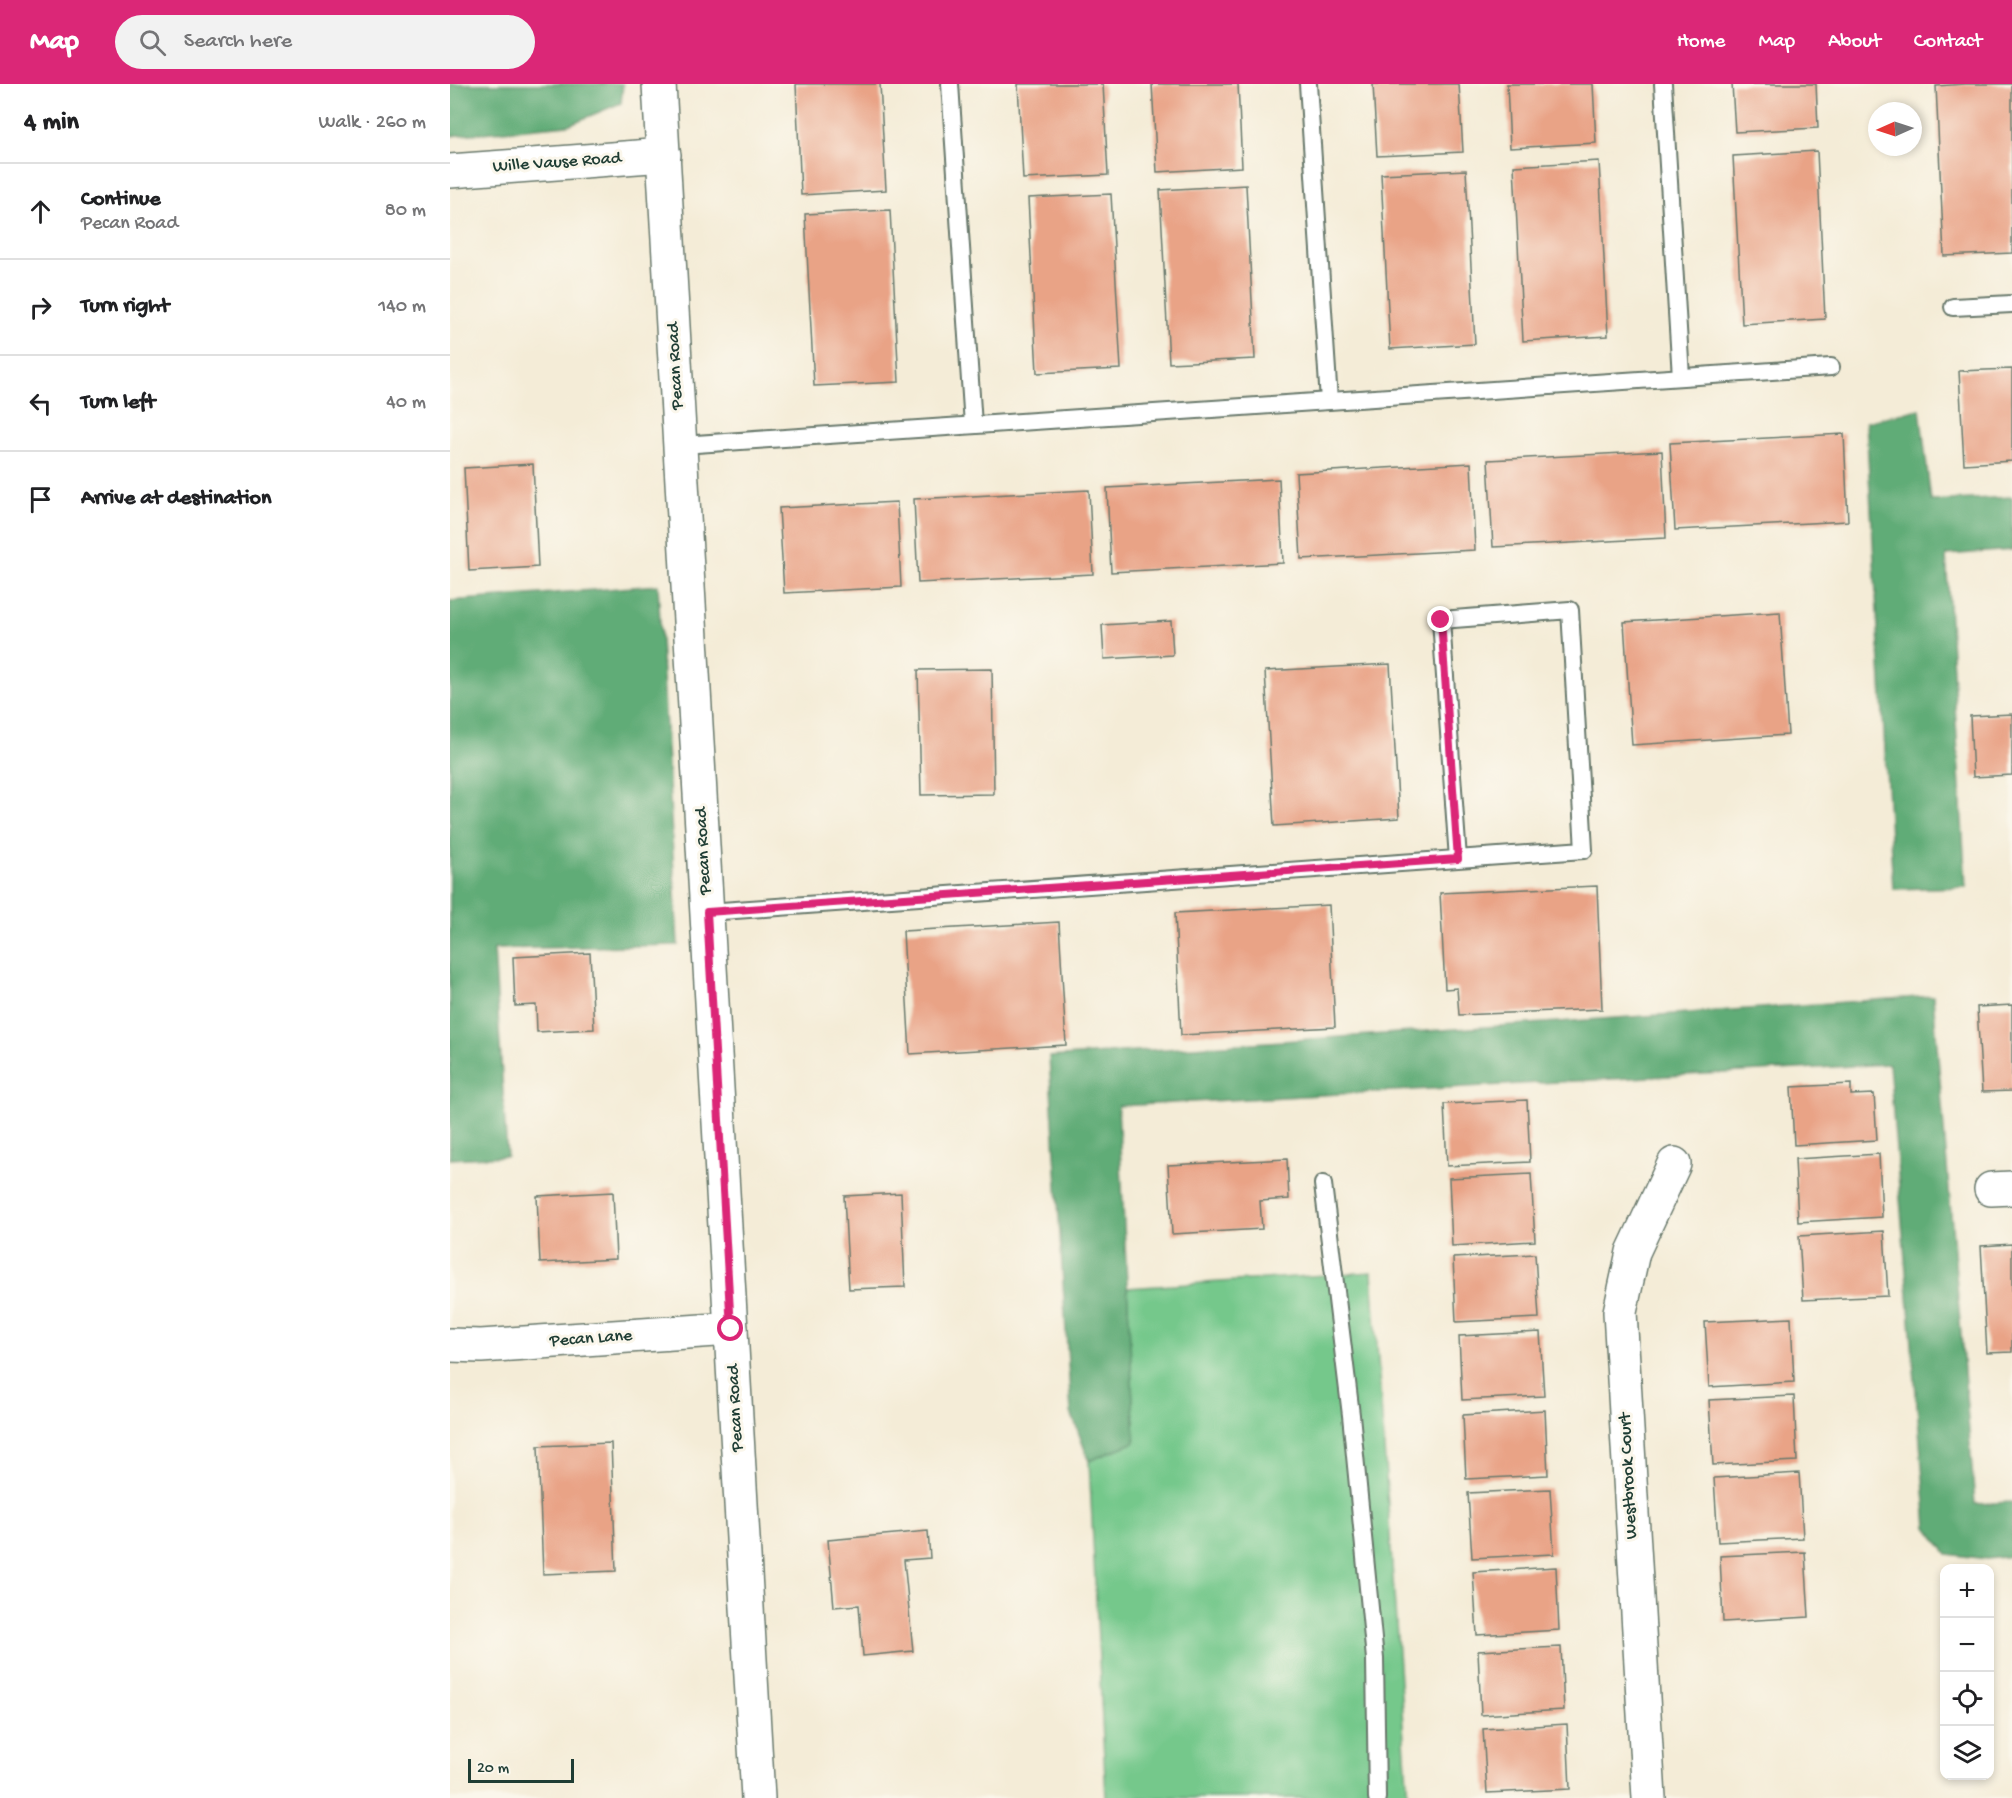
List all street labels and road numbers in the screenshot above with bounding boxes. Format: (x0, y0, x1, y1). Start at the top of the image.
street label: Wille Vause Road (492, 148, 623, 178)
street label: Pecan Road (663, 320, 689, 411)
street label: Pecan Road (691, 805, 717, 896)
street label: Pecan Lane (548, 1326, 634, 1352)
street label: Pecan Road (723, 1362, 749, 1453)
street label: Westbrook Court (1615, 1411, 1643, 1540)

